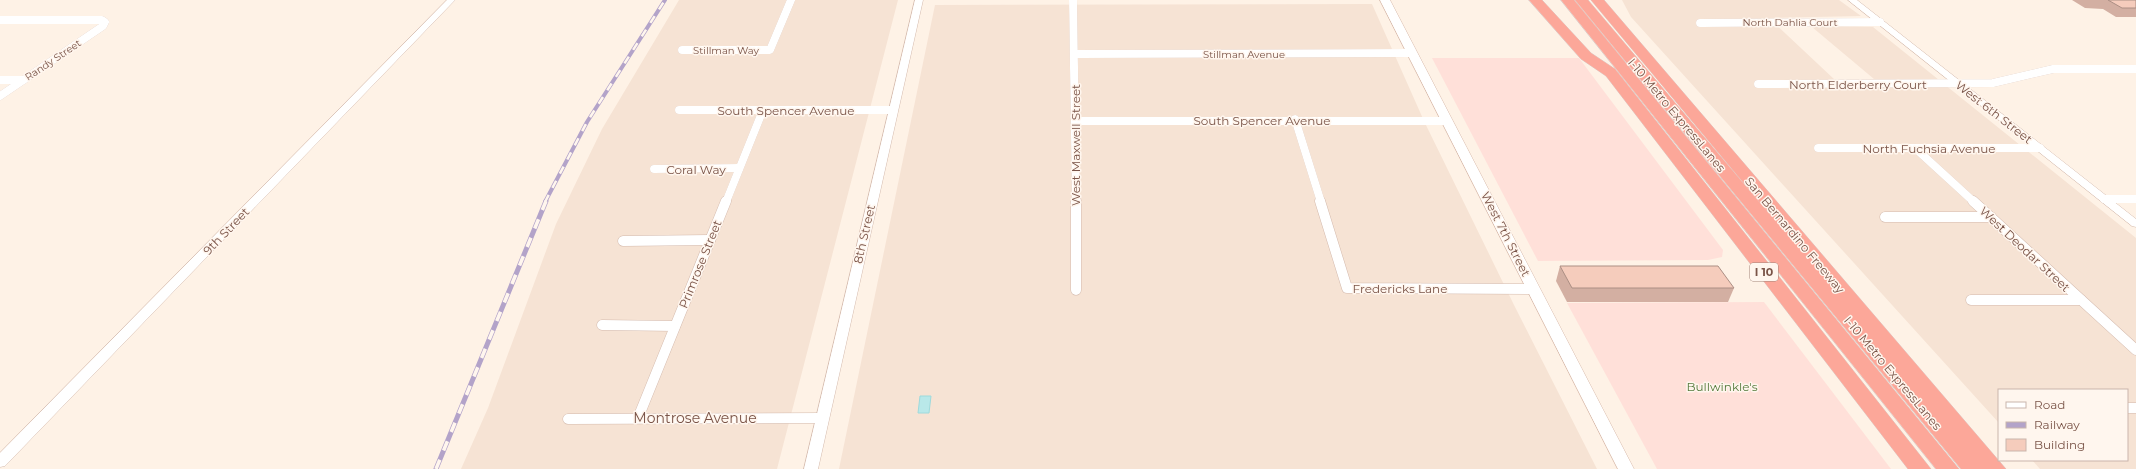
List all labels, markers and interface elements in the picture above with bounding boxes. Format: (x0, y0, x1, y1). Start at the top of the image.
street label: North Dahlia Court (1743, 16, 1837, 29)
street label: Randy Street (22, 36, 84, 84)
street label: Stillman Way (693, 44, 760, 57)
street label: Stillman Avenue (1203, 48, 1285, 61)
street label: I-10 Metro ExpressLanes (1625, 55, 1729, 175)
street label: North Elderberry Court (1789, 77, 1927, 92)
street label: West 6th Street (1953, 77, 2036, 147)
street label: West Maxwell Street (1068, 84, 1083, 206)
street label: South Spencer Avenue (717, 103, 855, 118)
street label: South Spencer Avenue (1193, 113, 1331, 128)
street label: North Fuchsia Avenue (1862, 141, 1996, 156)
street label: Coral Way (666, 162, 726, 177)
street label: San Bernardino Freeway (1742, 174, 1848, 296)
street label: West 7th Street (1478, 189, 1534, 279)
street label: 8th Street (850, 203, 878, 265)
street label: West Deodar Street (1977, 203, 2073, 295)
street label: 9th Street (200, 204, 252, 258)
street label: Primrose Street (675, 218, 725, 310)
road number: I 10 (1750, 263, 1778, 281)
street label: Fredericks Lane (1353, 281, 1447, 296)
street label: I-10 Metro ExpressLanes (1841, 313, 1945, 433)
park label: Bullwinkle's (1686, 379, 1758, 394)
legend (1998, 389, 2128, 461)
text: Road (2034, 397, 2065, 412)
street label: Montrose Avenue (633, 409, 757, 427)
text: Railway (2034, 417, 2080, 432)
text: Building (2034, 437, 2085, 452)

